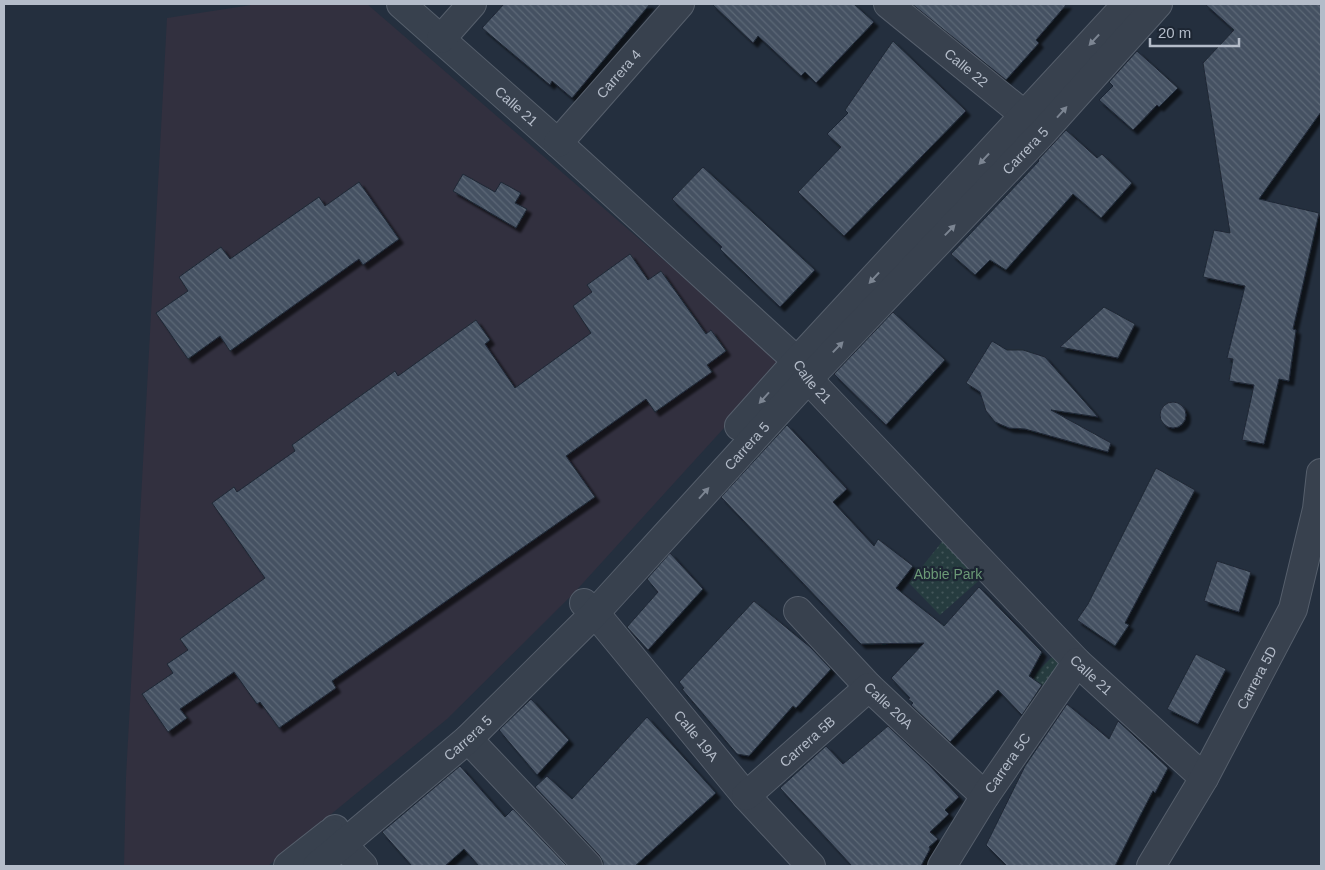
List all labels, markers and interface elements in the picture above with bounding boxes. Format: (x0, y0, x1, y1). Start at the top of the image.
scale bar (1150, 15, 1239, 47)
text: 20 m (1158, 24, 1191, 41)
one-way arrow (1088, 33, 1100, 45)
street label: Calle 22 (941, 45, 992, 90)
street label: Carrera 4 (593, 46, 644, 101)
street label: Calle 21 (492, 83, 541, 129)
one-way arrow (1056, 105, 1067, 118)
street label: Carrera 5 (999, 123, 1052, 178)
one-way arrow (978, 153, 990, 165)
one-way arrow (944, 224, 956, 236)
one-way arrow (868, 272, 880, 284)
one-way arrow (832, 342, 844, 354)
street label: Calle 21 (790, 357, 835, 407)
one-way arrow (758, 392, 770, 404)
street label: Carrera 5 (721, 419, 773, 473)
one-way arrow (698, 487, 710, 499)
park label: Abbie Park (914, 566, 983, 582)
street label: Carrera 5D (1234, 643, 1280, 712)
street label: Calle 21 (1067, 652, 1116, 698)
street label: Calle 20A (861, 679, 917, 733)
street label: Calle 19A (671, 707, 722, 765)
street label: Carrera 5 (441, 712, 495, 764)
street label: Carrera 5B (776, 713, 838, 770)
street label: Carrera 5C (981, 730, 1034, 796)

